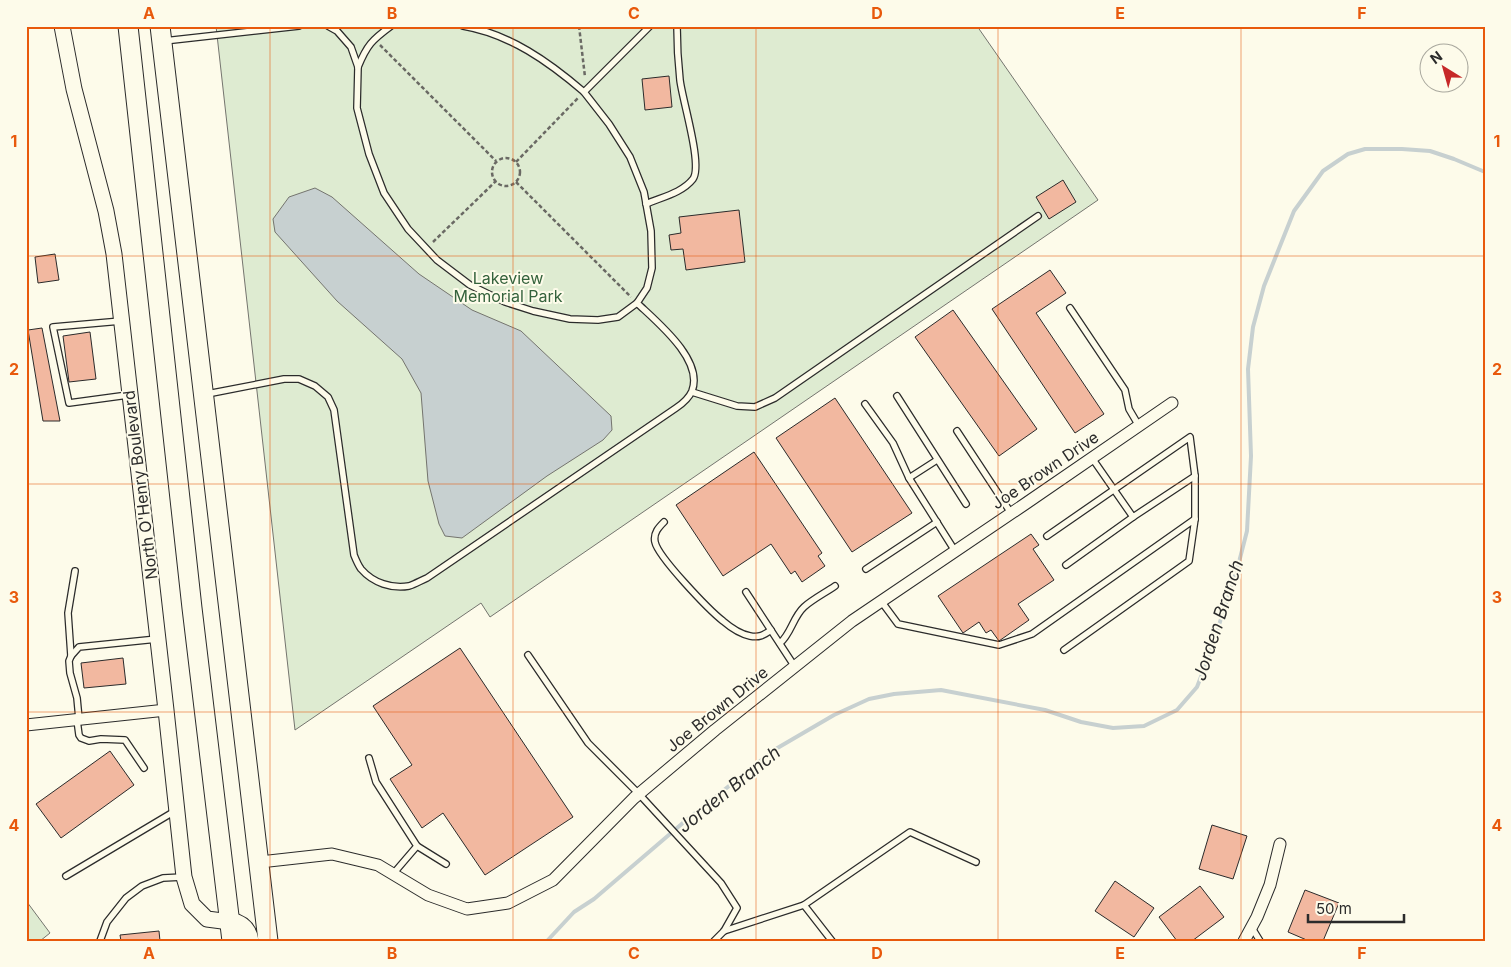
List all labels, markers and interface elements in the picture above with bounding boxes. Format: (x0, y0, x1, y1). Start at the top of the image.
text: A (143, 3, 155, 23)
text: B (387, 3, 397, 23)
text: C (628, 3, 640, 23)
text: D (871, 3, 883, 23)
text: E (1115, 3, 1125, 23)
text: F (1357, 3, 1367, 23)
north arrow (1418, 42, 1468, 92)
text: N (1426, 47, 1445, 67)
text: 1 (11, 131, 17, 151)
text: 1 (1494, 131, 1500, 151)
park label: Lakeview Memorial Park (453, 268, 563, 306)
text: 2 (9, 359, 19, 379)
text: 2 (1492, 359, 1502, 379)
street label: North O'Henry Boulevard (118, 389, 162, 581)
street label: Joe Brown Drive (988, 427, 1102, 513)
water label: Jorden Branch (1189, 557, 1247, 683)
text: 3 (9, 587, 19, 607)
text: 3 (1492, 587, 1502, 607)
street label: Joe Brown Drive (662, 662, 772, 756)
water label: Jorden Branch (674, 741, 784, 837)
text: 4 (9, 815, 20, 835)
text: 4 (1492, 815, 1503, 835)
scale bar (1308, 892, 1405, 924)
text: 50 m (1316, 899, 1352, 918)
text: A (143, 943, 155, 963)
text: B (387, 943, 397, 963)
text: C (628, 943, 640, 963)
text: D (871, 943, 883, 963)
text: E (1115, 943, 1125, 963)
text: F (1357, 943, 1367, 963)

